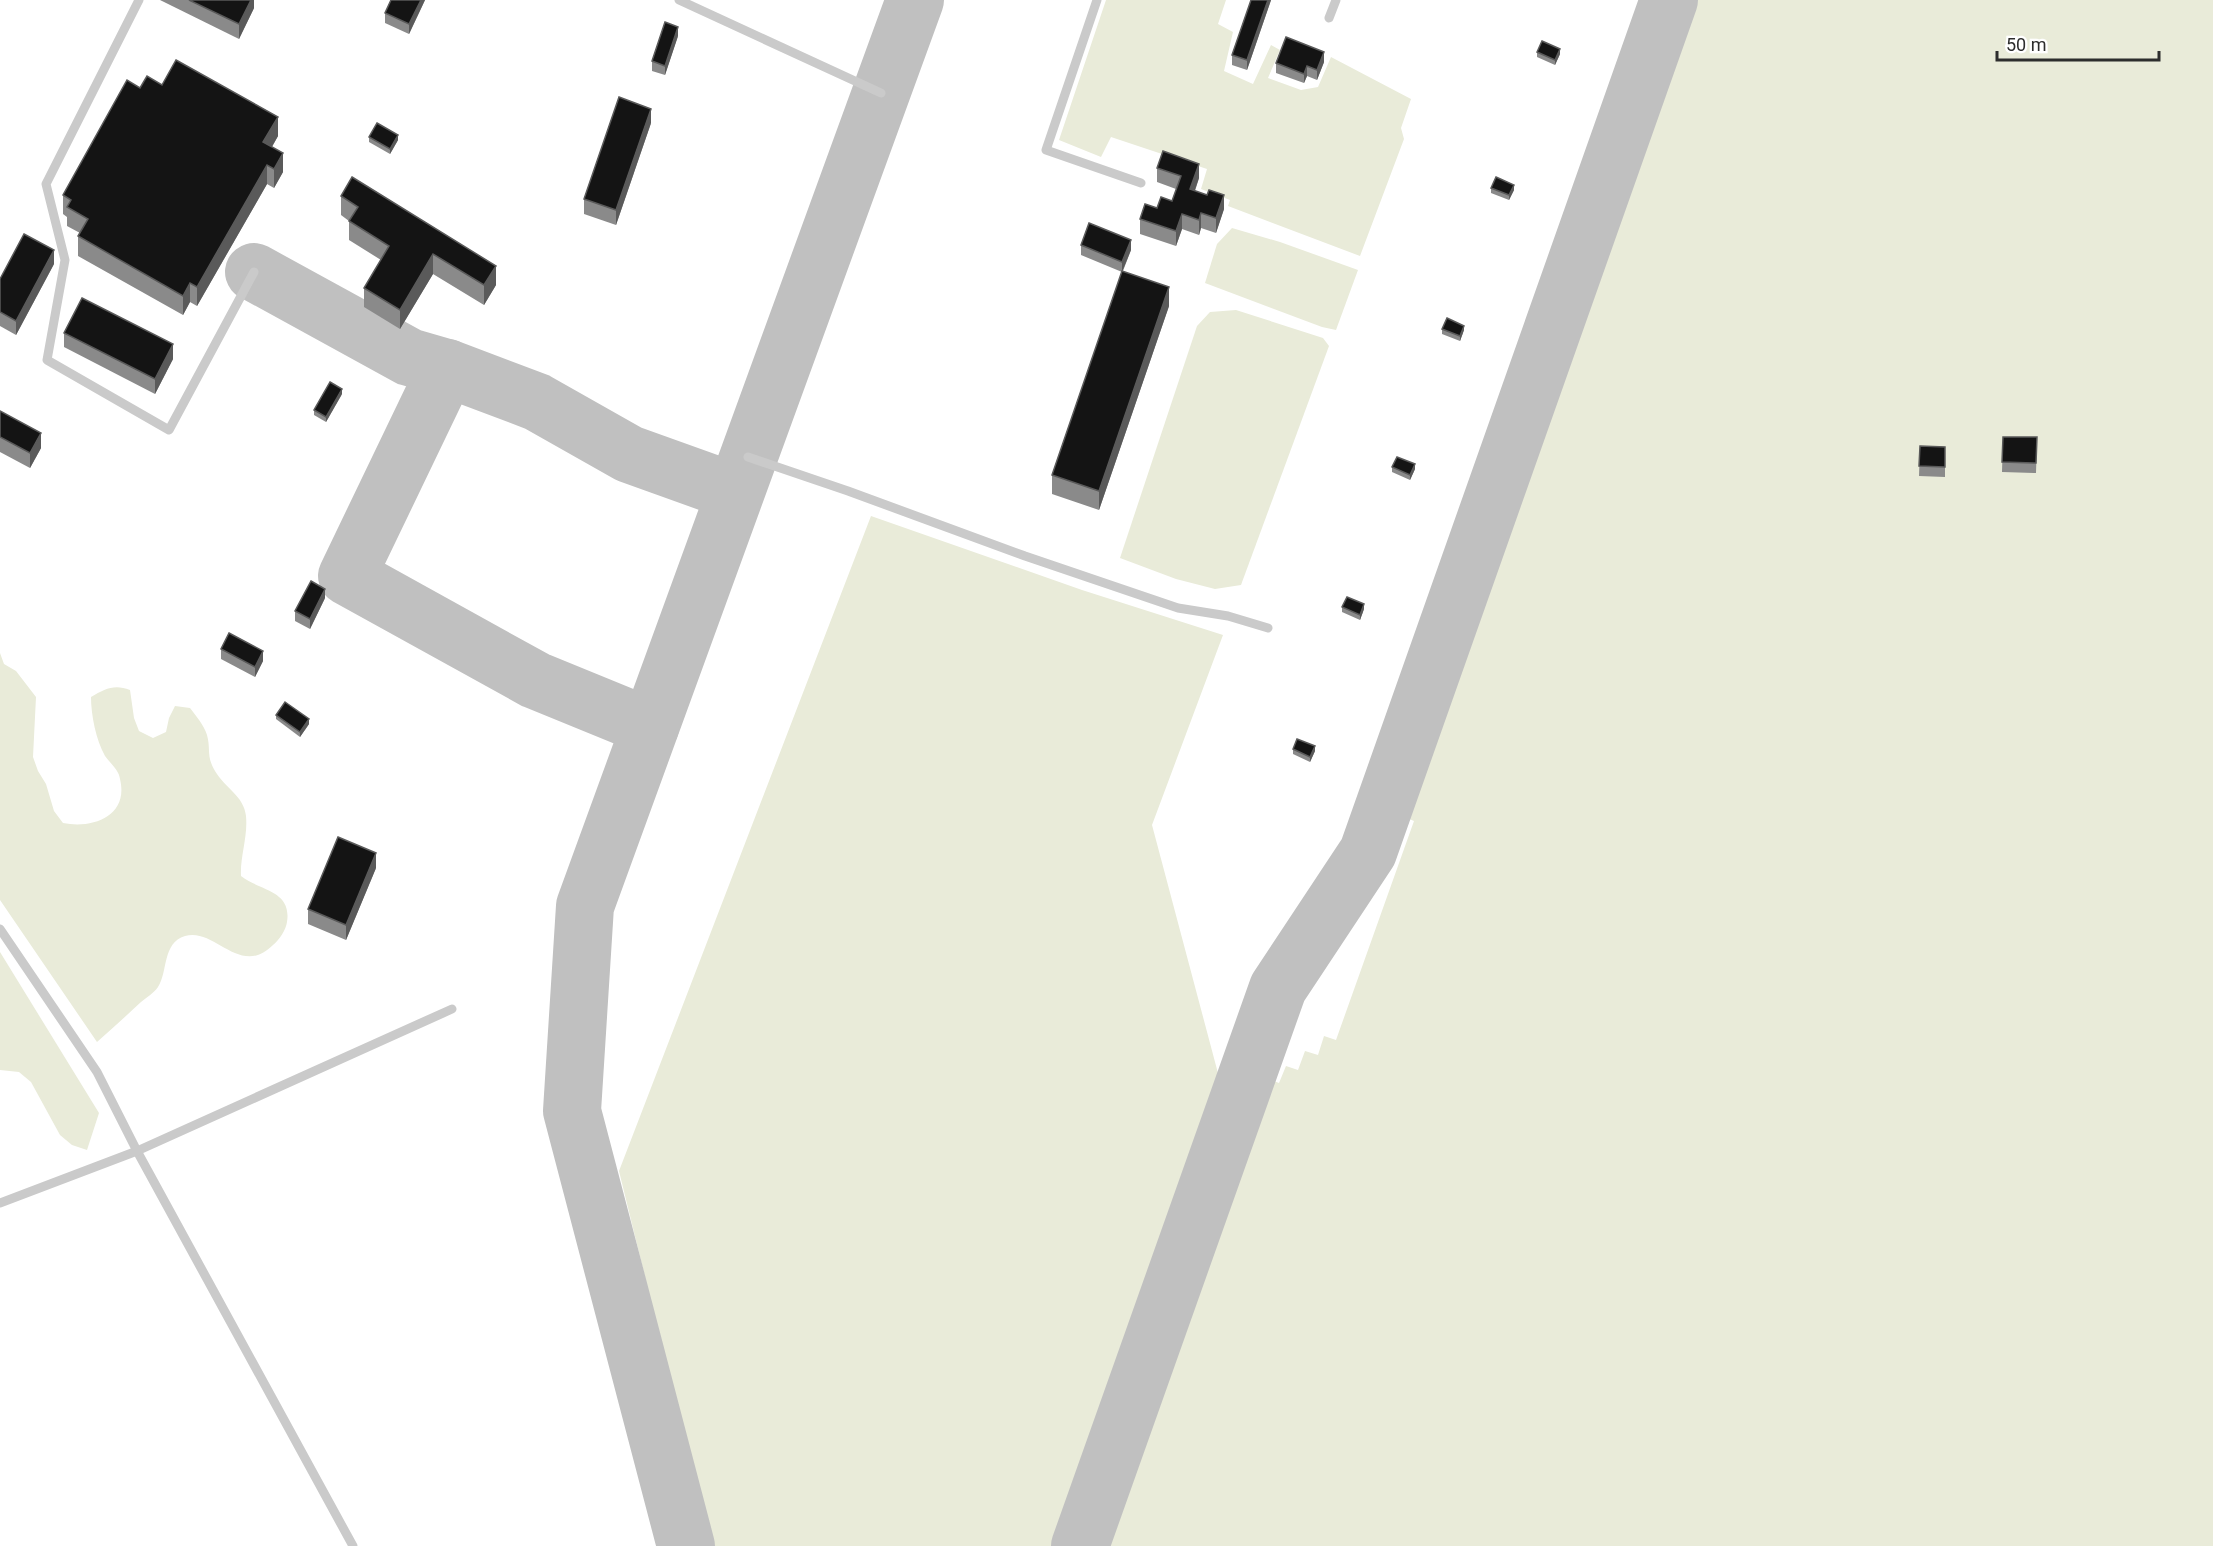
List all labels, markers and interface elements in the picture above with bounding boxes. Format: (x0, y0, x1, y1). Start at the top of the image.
scale bar (1997, 24, 2159, 62)
text: 50 m (2006, 34, 2046, 55)

